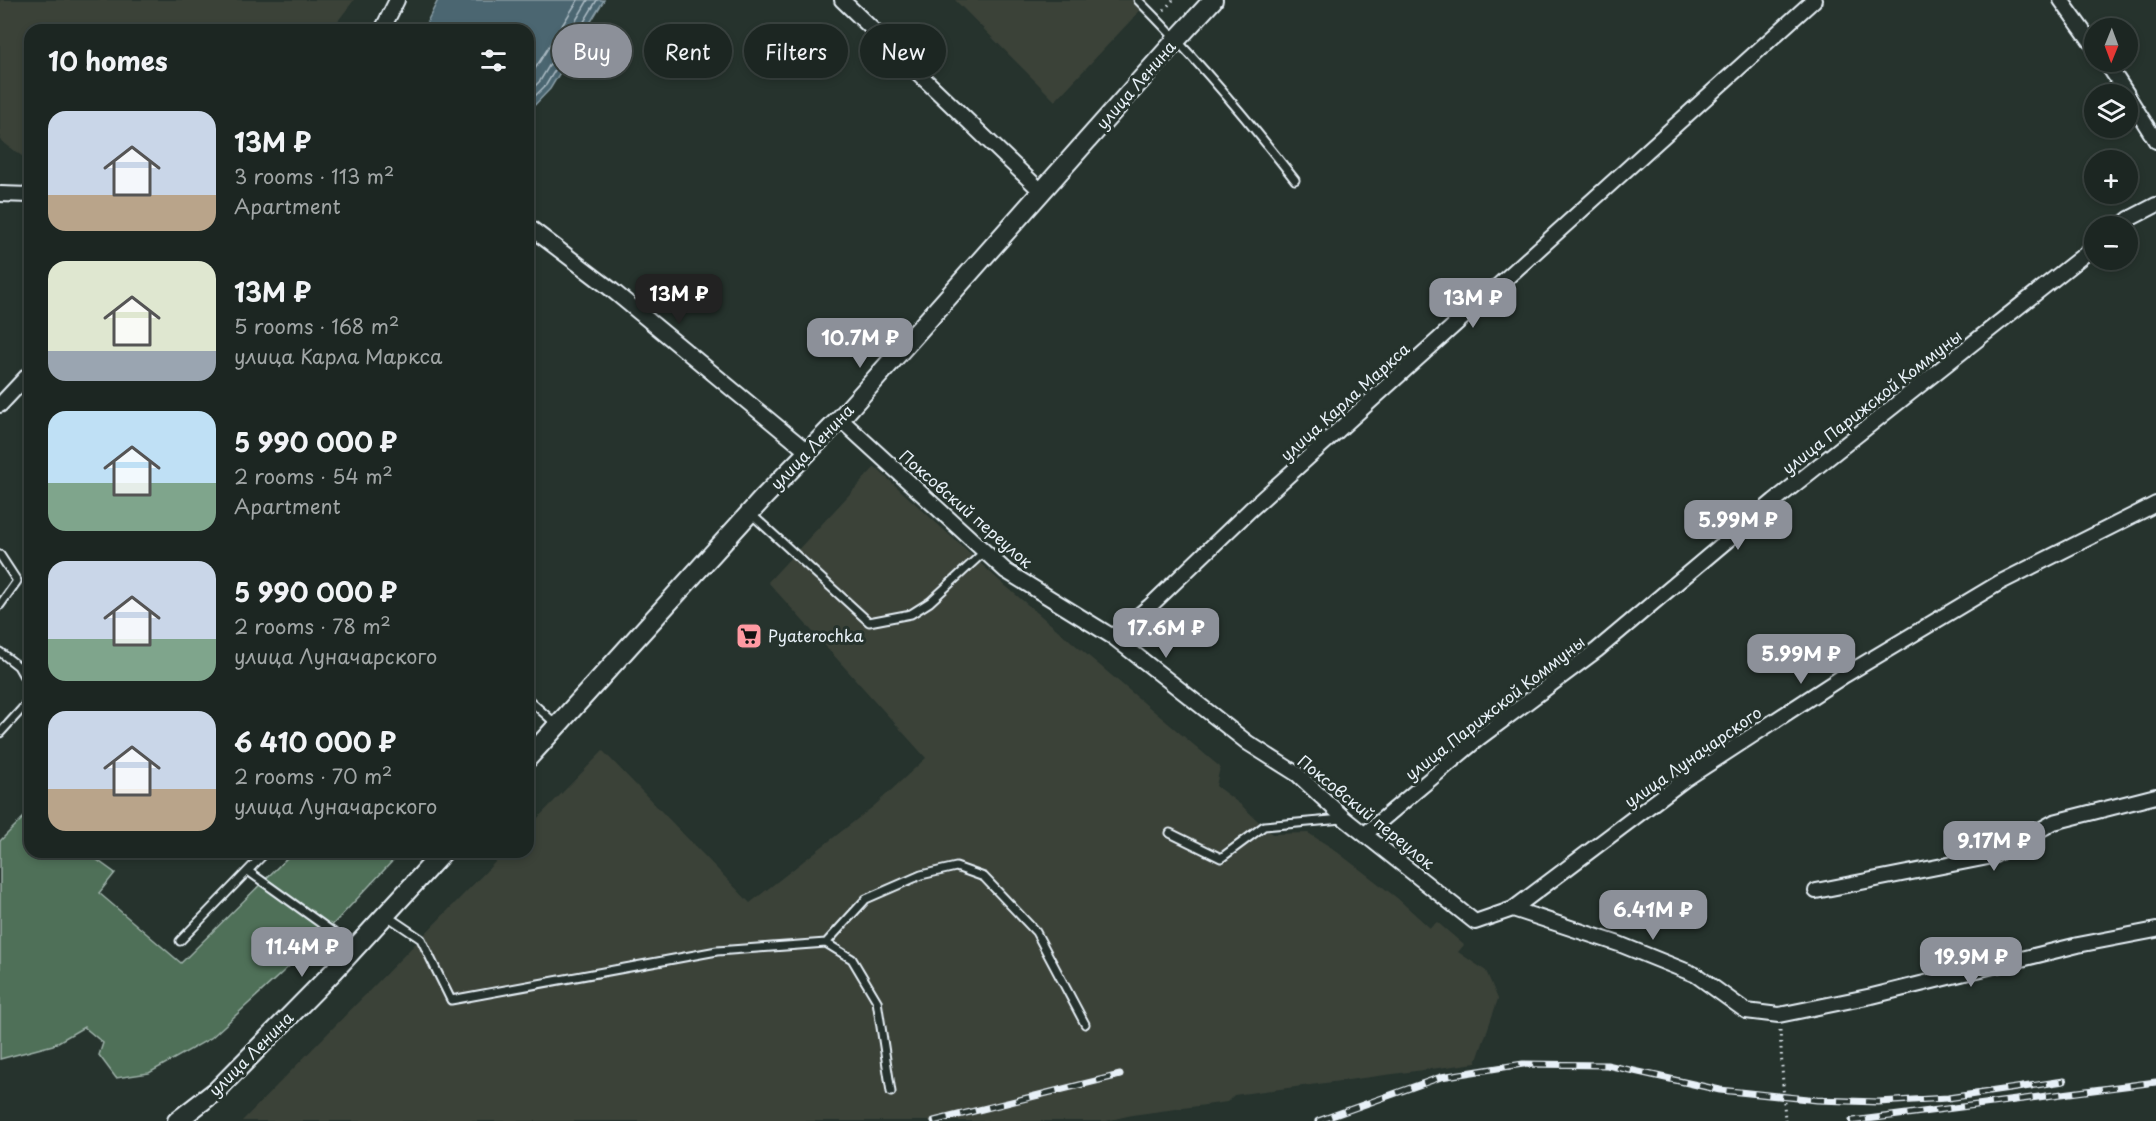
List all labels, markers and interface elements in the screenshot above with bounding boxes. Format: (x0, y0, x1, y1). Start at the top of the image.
north arrow (2084, 18, 2138, 72)
map controls (2084, 18, 2138, 270)
chip: Buy (552, 24, 632, 78)
chip: Rent (644, 24, 732, 78)
chip: Filters (744, 24, 848, 78)
chip: New (860, 24, 946, 78)
street label: улица Ленина (1090, 35, 1181, 134)
text: 10 homes (48, 41, 168, 80)
icon: filters (477, 44, 510, 77)
button: layers (2084, 84, 2138, 138)
text: 13M ₽ (234, 122, 311, 161)
icon: home (96, 135, 168, 207)
button: + (2084, 150, 2138, 204)
text: 3 rooms · 113 m² (234, 161, 394, 191)
text: Apartment (234, 191, 341, 221)
button: − (2084, 216, 2138, 270)
text: 13M ₽ (234, 272, 311, 311)
pin: 13M ₽ (637, 274, 721, 325)
text: 13M ₽ (649, 278, 709, 308)
pin: 13M ₽ (1431, 278, 1515, 329)
text: 13M ₽ (1443, 282, 1503, 312)
icon: home (96, 285, 168, 357)
text: 5 rooms · 168 m² (234, 311, 399, 341)
pin: 10.7M ₽ (805, 318, 915, 369)
text: 10.7M ₽ (821, 322, 899, 352)
street label: улица Парижской Коммуны (1776, 323, 1966, 479)
street label: улица Карла Маркса (1274, 337, 1414, 466)
text: улица Карла Маркса (234, 341, 442, 371)
street label: улица Ленина (764, 398, 858, 495)
text: 5 990 000 ₽ (234, 422, 397, 461)
icon: home (96, 435, 168, 507)
street label: Поксовский переулок (895, 443, 1039, 573)
text: 2 rooms · 54 m² (234, 461, 393, 491)
text: Apartment (234, 491, 341, 521)
pin: 5.99M ₽ (1683, 500, 1793, 551)
text: 5.99M ₽ (1698, 504, 1778, 534)
text: 5 990 000 ₽ (234, 572, 397, 611)
icon: home (96, 585, 168, 657)
pin: 17.6M ₽ (1111, 608, 1221, 659)
text: 2 rooms · 78 m² (234, 611, 391, 641)
text: 17.6M ₽ (1127, 612, 1205, 642)
supermarket icon: Pyaterochka (734, 621, 764, 651)
place label: Pyaterochka (768, 623, 863, 647)
street label: улица Парижской Коммуны (1399, 629, 1589, 785)
pin: 5.99M ₽ (1746, 634, 1856, 685)
text: 5.99M ₽ (1761, 638, 1841, 668)
text: улица Луначарского (234, 641, 437, 671)
street label: улица Луначарского (1619, 700, 1766, 813)
text: 6 410 000 ₽ (234, 722, 396, 761)
icon: home (96, 735, 168, 807)
street label: Поксовский переулок (1293, 748, 1441, 874)
text: 2 rooms · 70 m² (234, 761, 392, 791)
text: улица Луначарского (234, 791, 437, 821)
pin: 9.17M ₽ (1939, 821, 2049, 872)
text: 9.17M ₽ (1957, 825, 2031, 855)
pin: 6.41M ₽ (1598, 890, 1708, 941)
text: 6.41M ₽ (1613, 894, 1693, 924)
pin: 11.4M ₽ (247, 927, 357, 978)
text: 11.4M ₽ (265, 931, 339, 961)
pin: 19.9M ₽ (1916, 937, 2026, 988)
text: 19.9M ₽ (1934, 941, 2008, 971)
street label: улица Ленина (203, 1006, 298, 1101)

